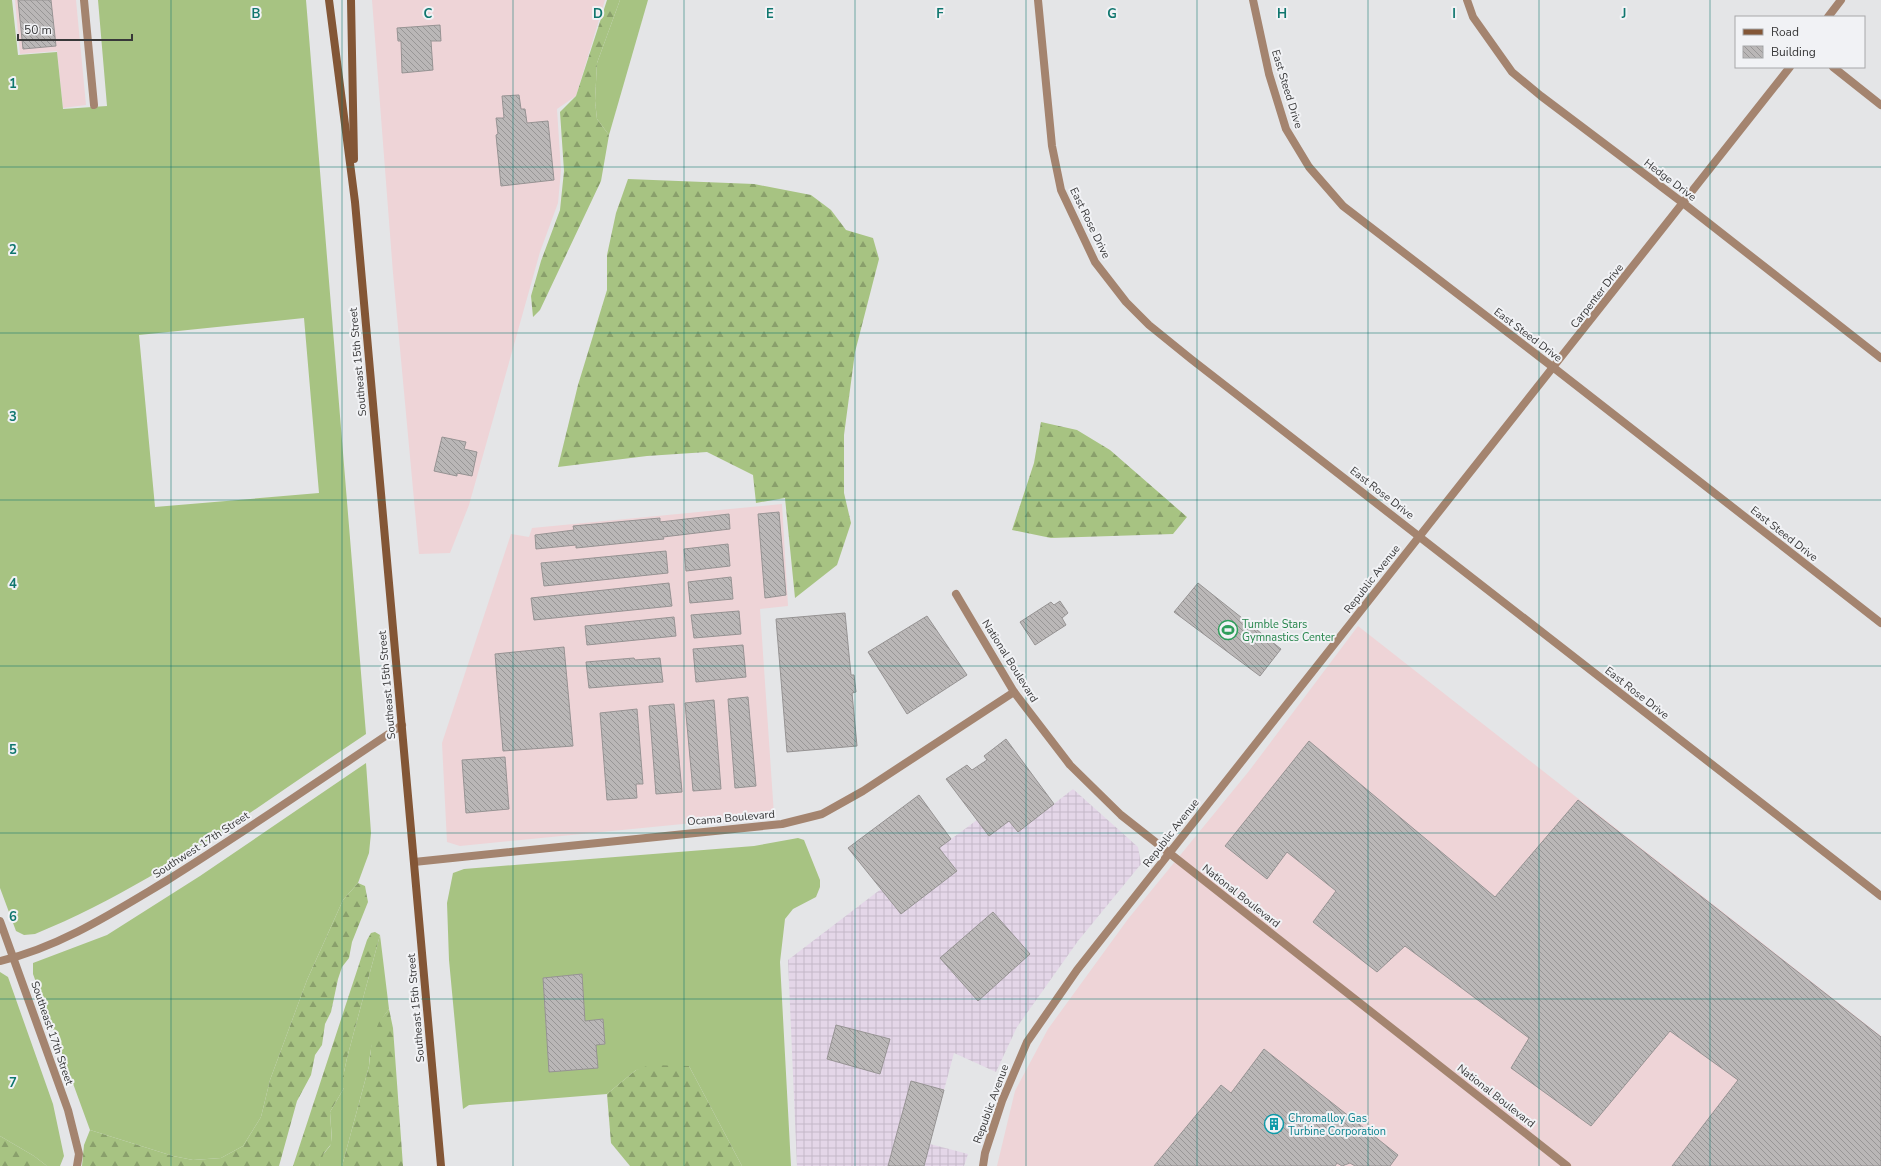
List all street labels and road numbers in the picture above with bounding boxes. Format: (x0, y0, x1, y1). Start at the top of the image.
street label: East Steed Drive (1268, 48, 1306, 130)
street label: Hedge Drive (1641, 155, 1699, 205)
street label: East Rose Drive (1066, 185, 1114, 261)
street label: Carpenter Drive (1567, 261, 1627, 331)
street label: East Steed Drive (1491, 304, 1565, 366)
street label: Southeast 15th Street (346, 307, 370, 417)
street label: East Rose Drive (1347, 463, 1417, 523)
street label: East Steed Drive (1747, 503, 1821, 565)
street label: Republic Avenue (1340, 541, 1404, 616)
street label: National Boulevard (978, 617, 1042, 705)
street label: Southeast 15th Street (375, 630, 399, 740)
street label: East Rose Drive (1602, 663, 1672, 723)
street label: Republic Avenue (1139, 795, 1203, 870)
street label: Ocama Boulevard (687, 807, 775, 829)
street label: Southwest 17th Street (150, 808, 252, 882)
street label: National Boulevard (1199, 861, 1283, 931)
street label: Southeast 15th Street (404, 953, 428, 1063)
street label: Southeast 17th Street (27, 979, 77, 1087)
street label: National Boulevard (1454, 1061, 1538, 1131)
street label: Republic Avenue (970, 1062, 1012, 1146)

